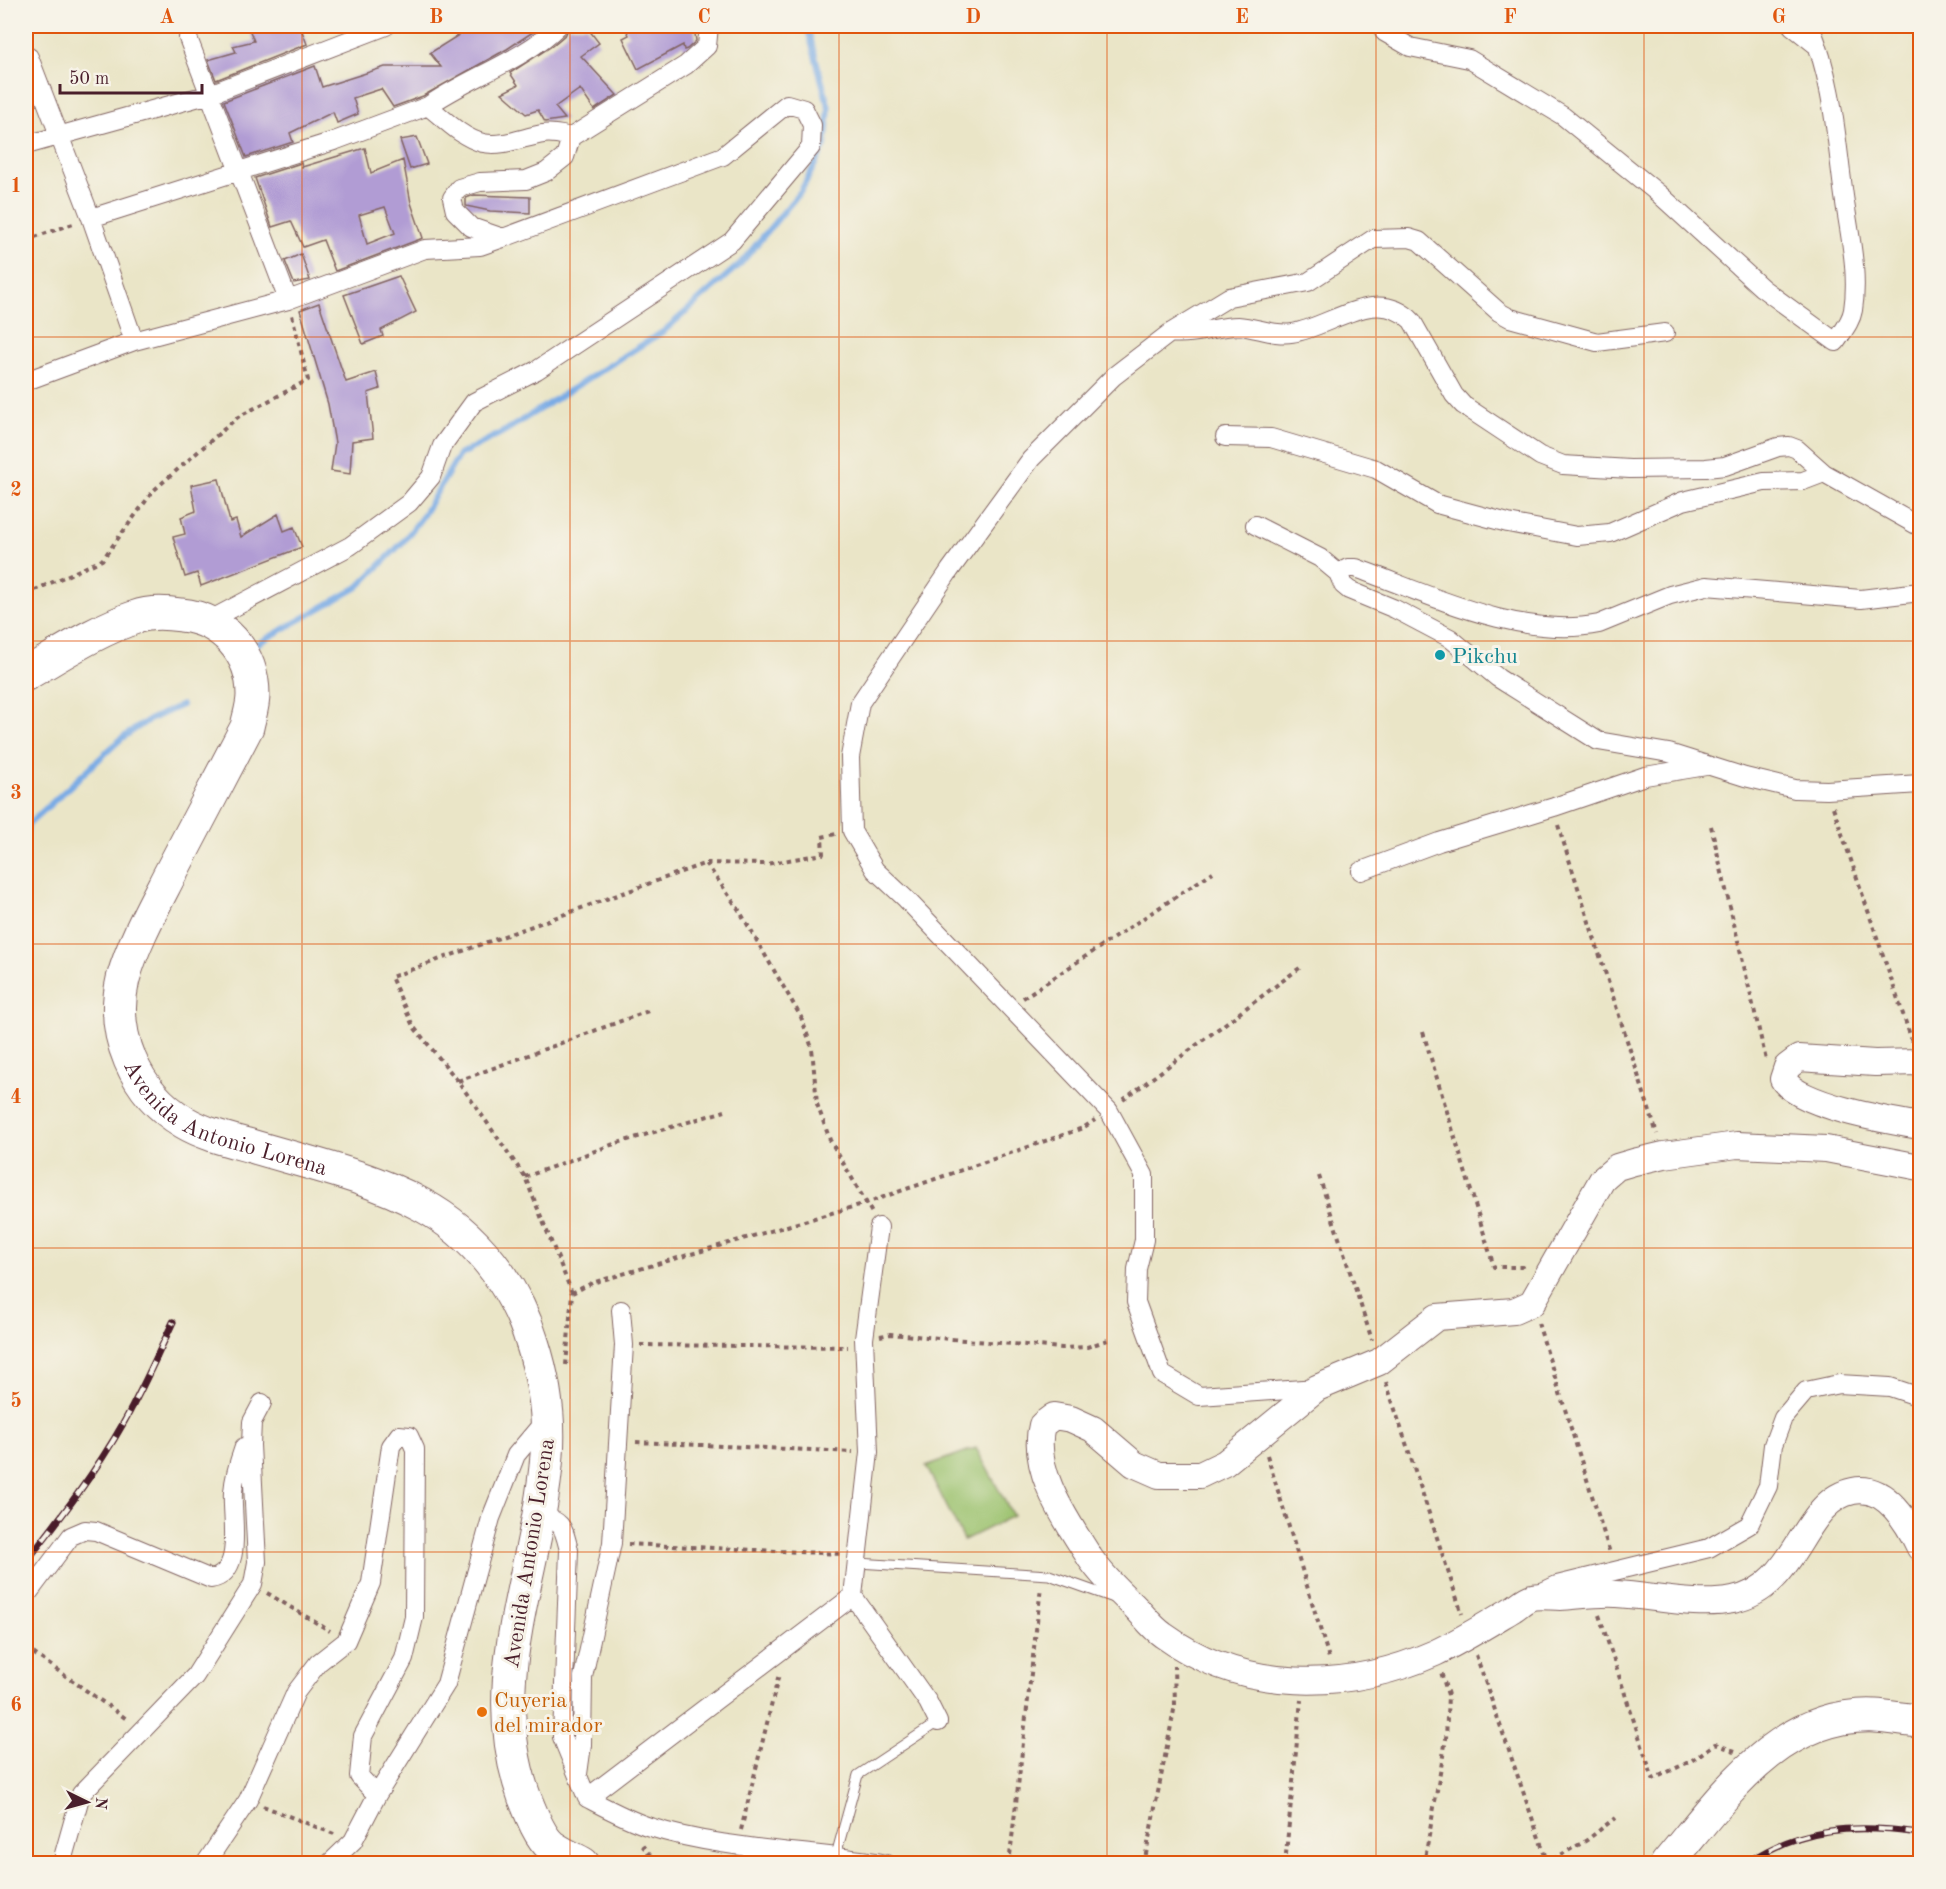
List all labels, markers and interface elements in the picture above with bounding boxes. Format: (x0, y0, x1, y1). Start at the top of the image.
text: A (159, 8, 175, 28)
text: B (429, 8, 443, 28)
text: C (697, 8, 711, 28)
text: D (965, 8, 981, 28)
text: E (1235, 8, 1249, 28)
text: F (1503, 8, 1517, 28)
text: G (1772, 8, 1786, 28)
scale bar (60, 57, 202, 95)
text: 50 m (69, 70, 109, 88)
text: 1 (10, 177, 22, 197)
text: 2 (10, 481, 22, 501)
place label: Pikchu (1452, 646, 1518, 668)
marker: Pikchu (1433, 648, 1447, 662)
text: 3 (10, 784, 22, 804)
street label: Avenida Antonio Lorena (119, 1057, 330, 1180)
text: 4 (10, 1088, 22, 1108)
text: 5 (10, 1391, 22, 1412)
street label: Avenida Antonio Lorena (501, 1437, 559, 1670)
place label: Cuyeria del mirador (494, 1690, 602, 1737)
text: 6 (10, 1696, 22, 1716)
marker: Cuyeria del mirador (475, 1705, 489, 1719)
north arrow (57, 1772, 117, 1832)
text: N (91, 1796, 108, 1811)

